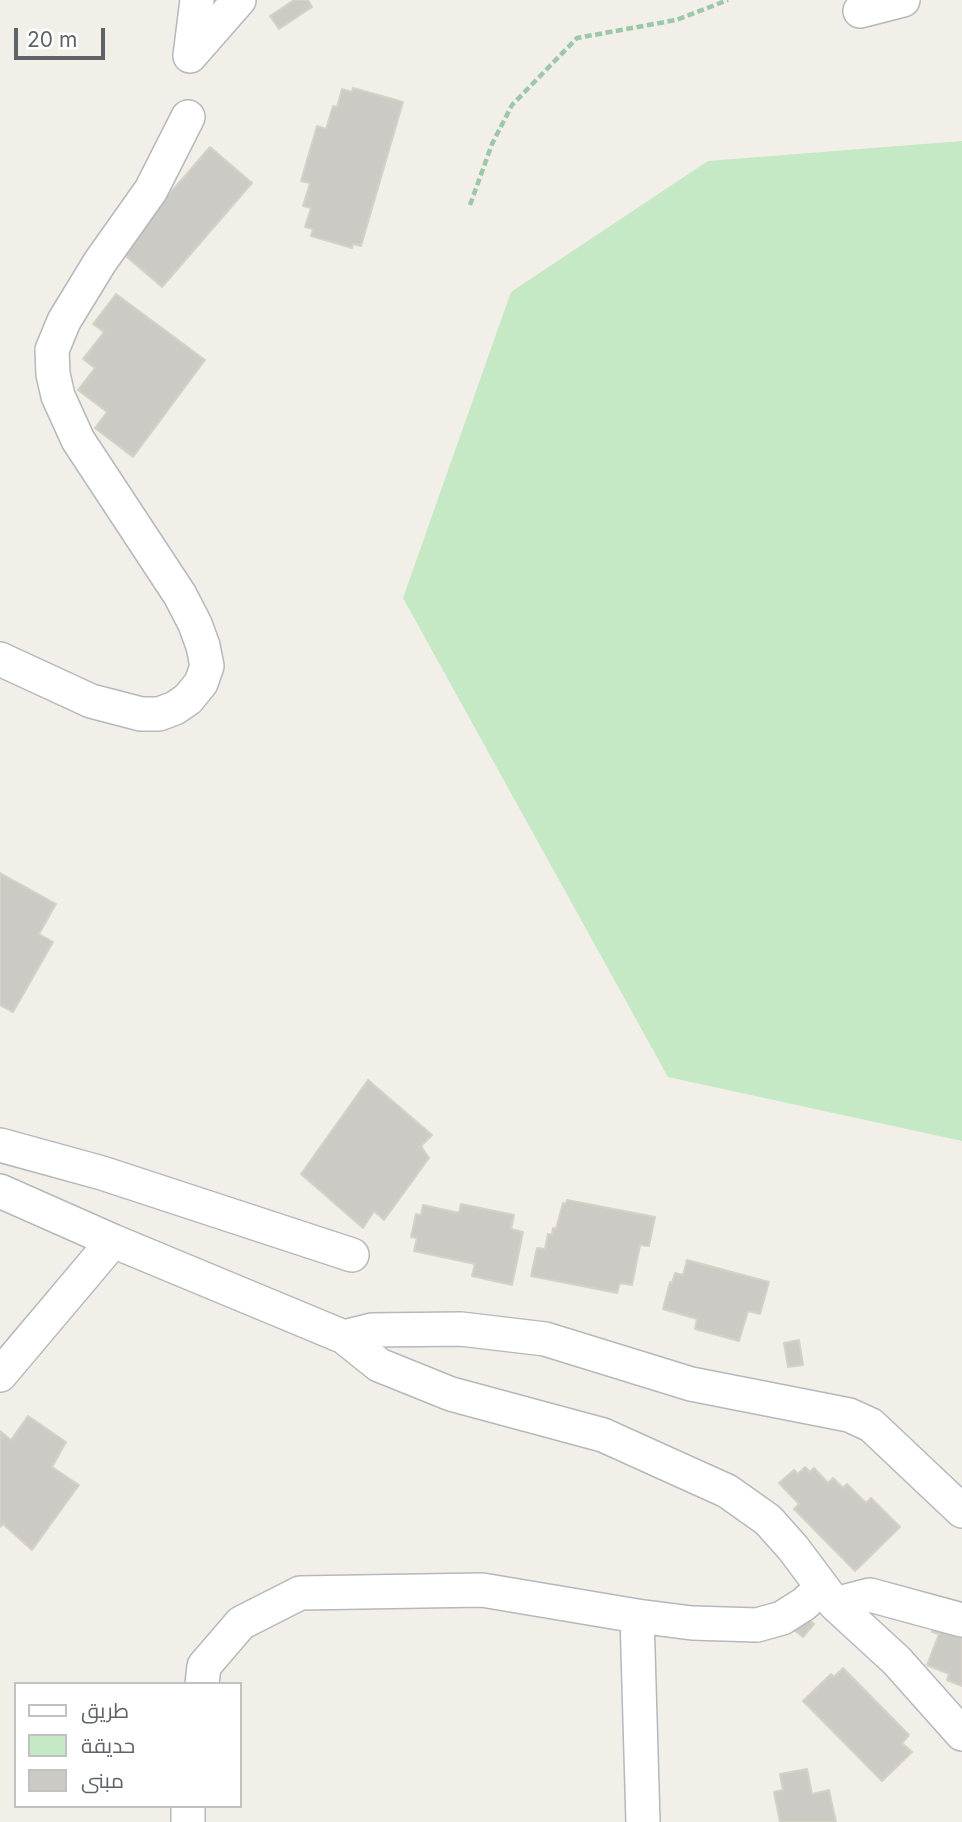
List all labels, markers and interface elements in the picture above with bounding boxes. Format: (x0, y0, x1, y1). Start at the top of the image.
scale bar (18, 14, 108, 58)
text: 20 m (27, 27, 77, 52)
legend (14, 1682, 242, 1808)
text: طريق (81, 1698, 129, 1723)
text: حديقة (81, 1733, 135, 1758)
text: مبنى (81, 1768, 124, 1793)

